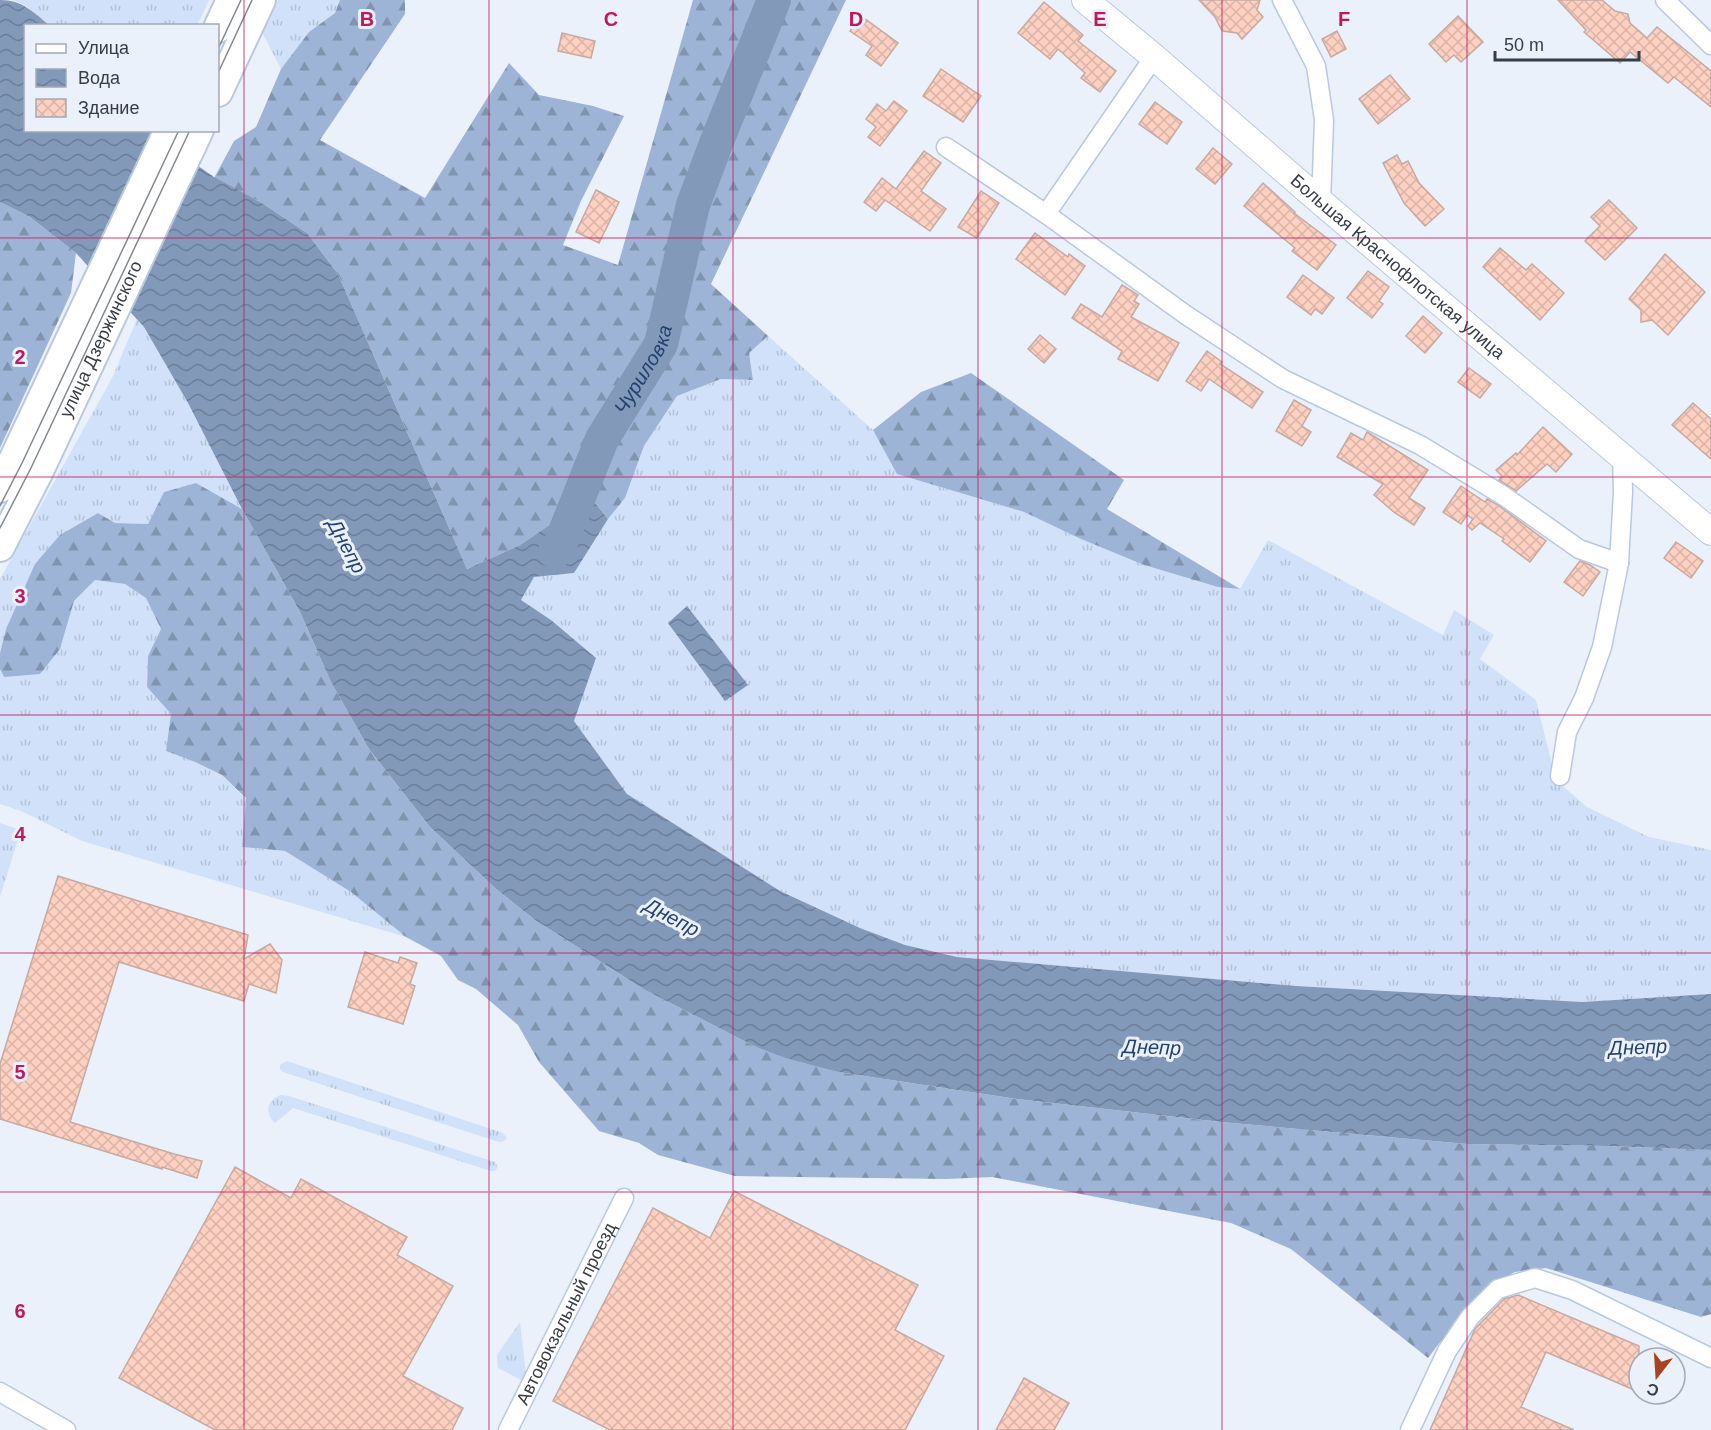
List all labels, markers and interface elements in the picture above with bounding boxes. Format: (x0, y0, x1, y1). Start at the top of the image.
text: B (360, 8, 374, 30)
text: C (604, 8, 618, 30)
text: D (849, 8, 863, 30)
text: E (1093, 8, 1107, 30)
text: F (1338, 8, 1350, 30)
legend (24, 24, 219, 132)
scale bar (1495, 24, 1639, 62)
text: 50 m (1504, 35, 1544, 55)
text: Улица (78, 38, 130, 58)
text: Вода (78, 68, 121, 88)
text: Здание (78, 98, 139, 118)
street label: Большая Краснофлотская улица (1287, 170, 1510, 364)
street label: улица Дзержинского (56, 258, 146, 421)
water label: Чуриловка (609, 323, 676, 418)
text: 2 (14, 346, 26, 368)
water label: Днепр (323, 513, 370, 577)
text: 3 (14, 585, 26, 607)
text: 4 (14, 823, 26, 845)
water label: Днепр (639, 893, 703, 940)
water label: Днепр (1120, 1035, 1182, 1059)
water label: Днепр (1606, 1035, 1668, 1059)
text: 5 (14, 1061, 26, 1083)
street label: Автовокзальный проезд (512, 1219, 620, 1408)
text: 6 (14, 1300, 26, 1322)
north arrow (1627, 1346, 1687, 1406)
text: С (1644, 1380, 1661, 1400)

